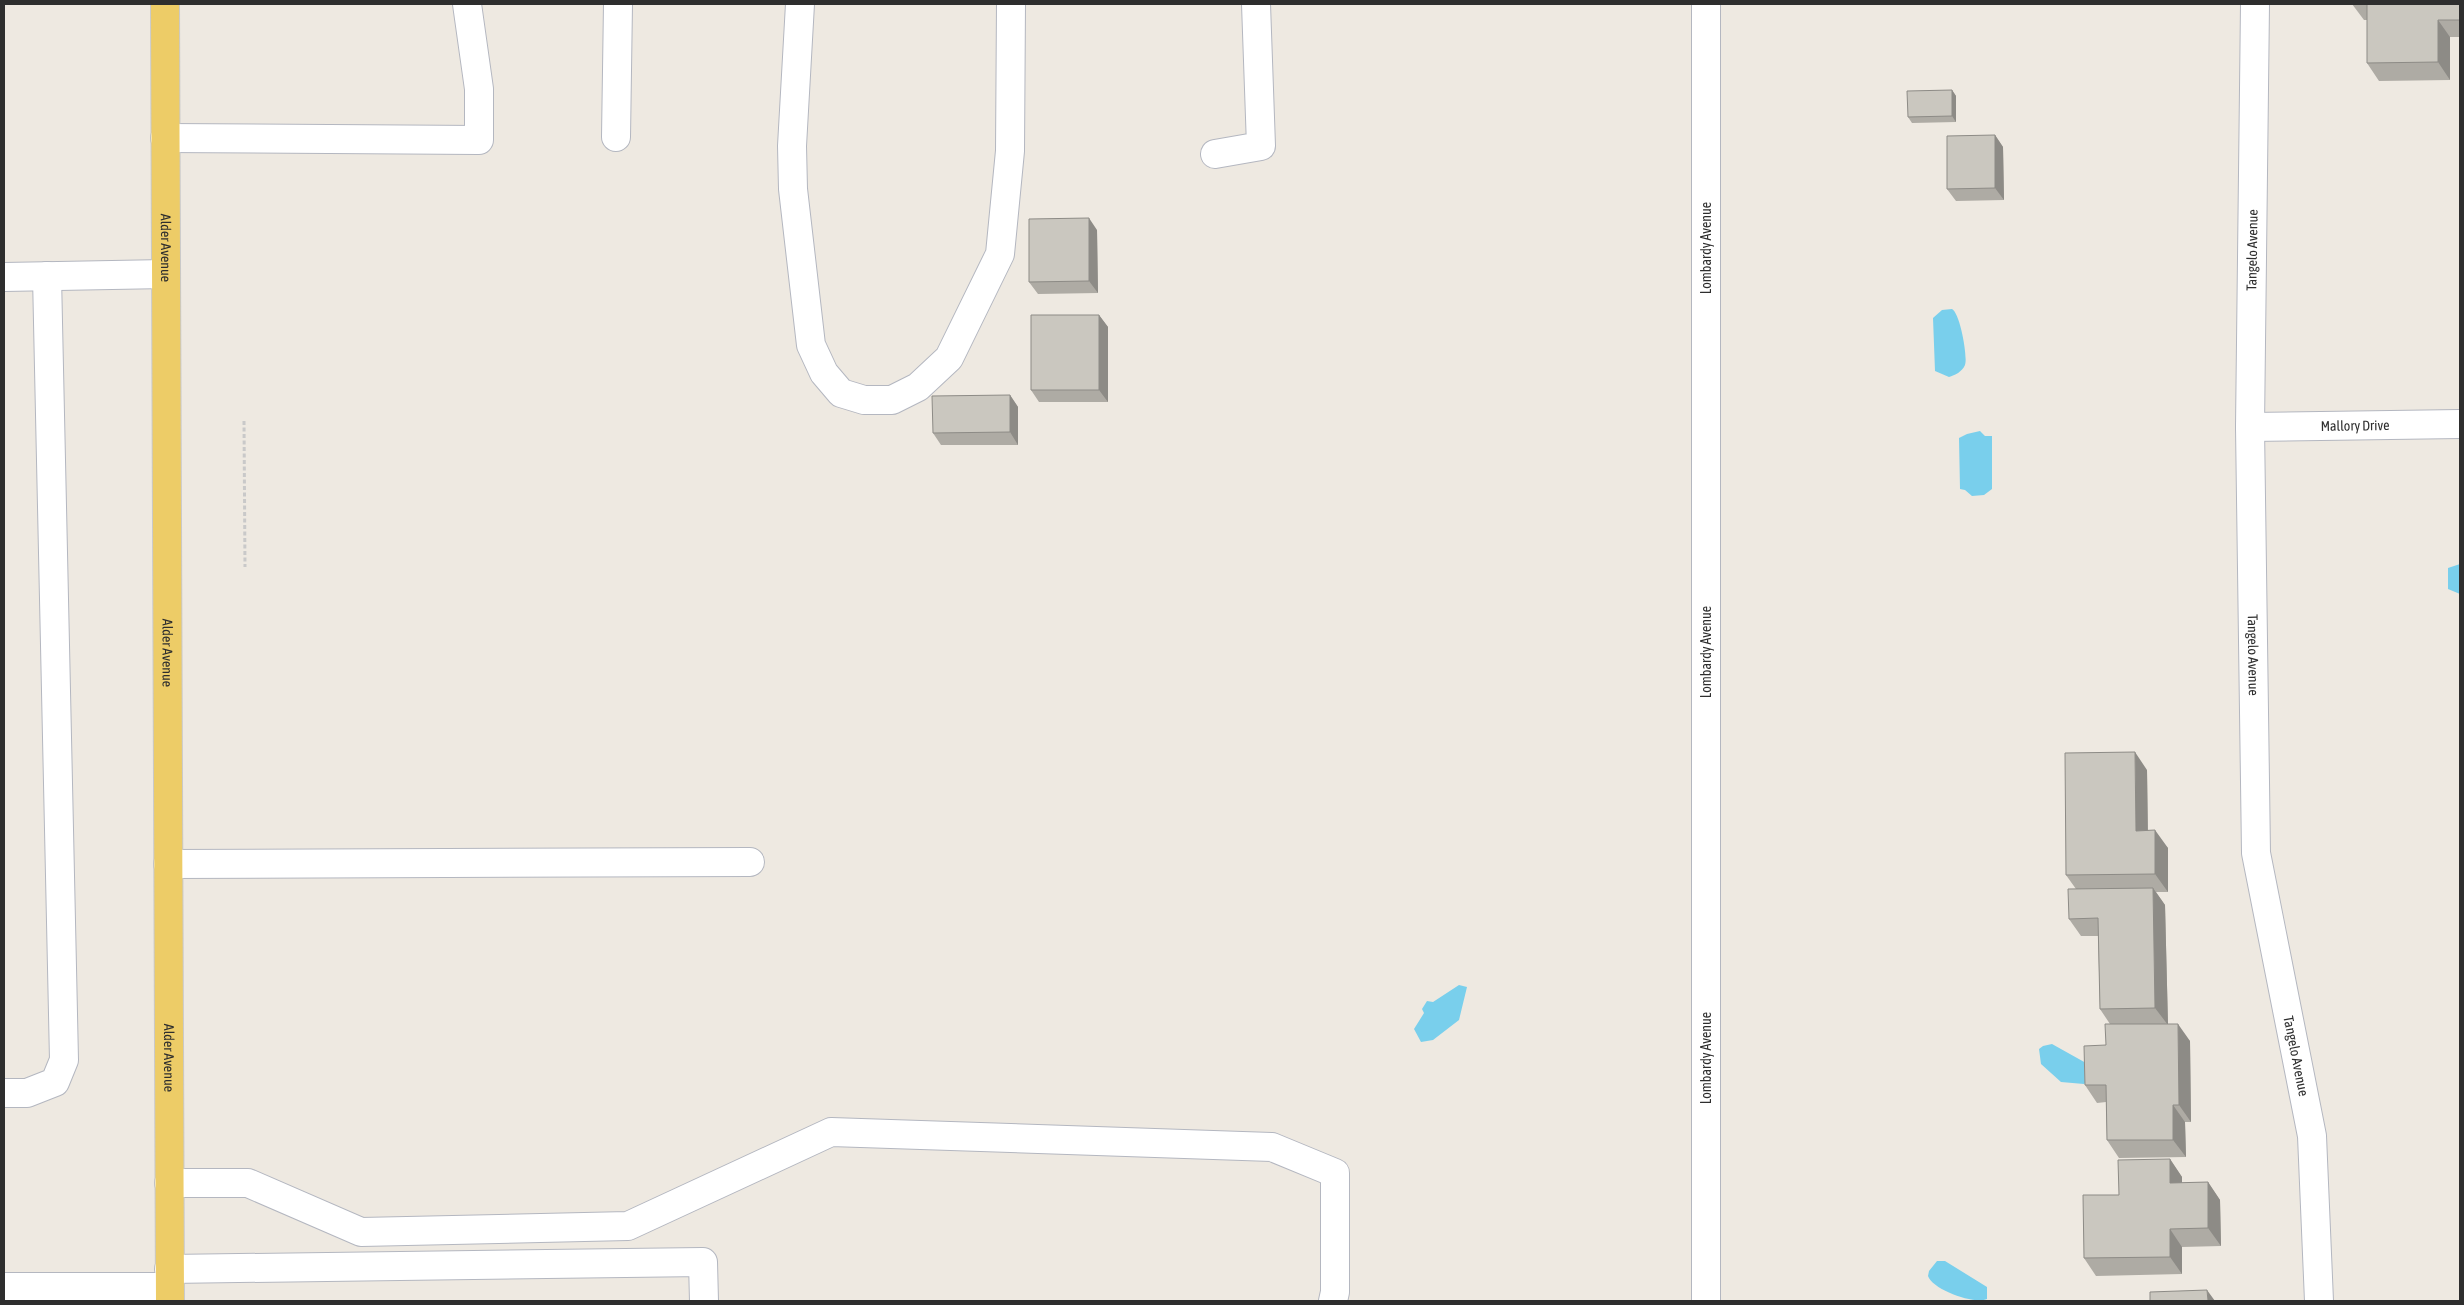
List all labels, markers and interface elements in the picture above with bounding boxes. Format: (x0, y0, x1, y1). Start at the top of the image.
street label: Lombardy Avenue (1698, 202, 1714, 294)
street label: Tangelo Avenue (2243, 209, 2261, 291)
street label: Alder Avenue (158, 214, 174, 282)
street label: Mallory Drive (2320, 417, 2390, 434)
street label: Lombardy Avenue (1698, 606, 1714, 698)
street label: Tangelo Avenue (2245, 614, 2262, 696)
street label: Alder Avenue (159, 619, 176, 687)
street label: Lombardy Avenue (1698, 1012, 1714, 1104)
street label: Tangelo Avenue (2280, 1014, 2312, 1098)
street label: Alder Avenue (161, 1024, 177, 1092)

